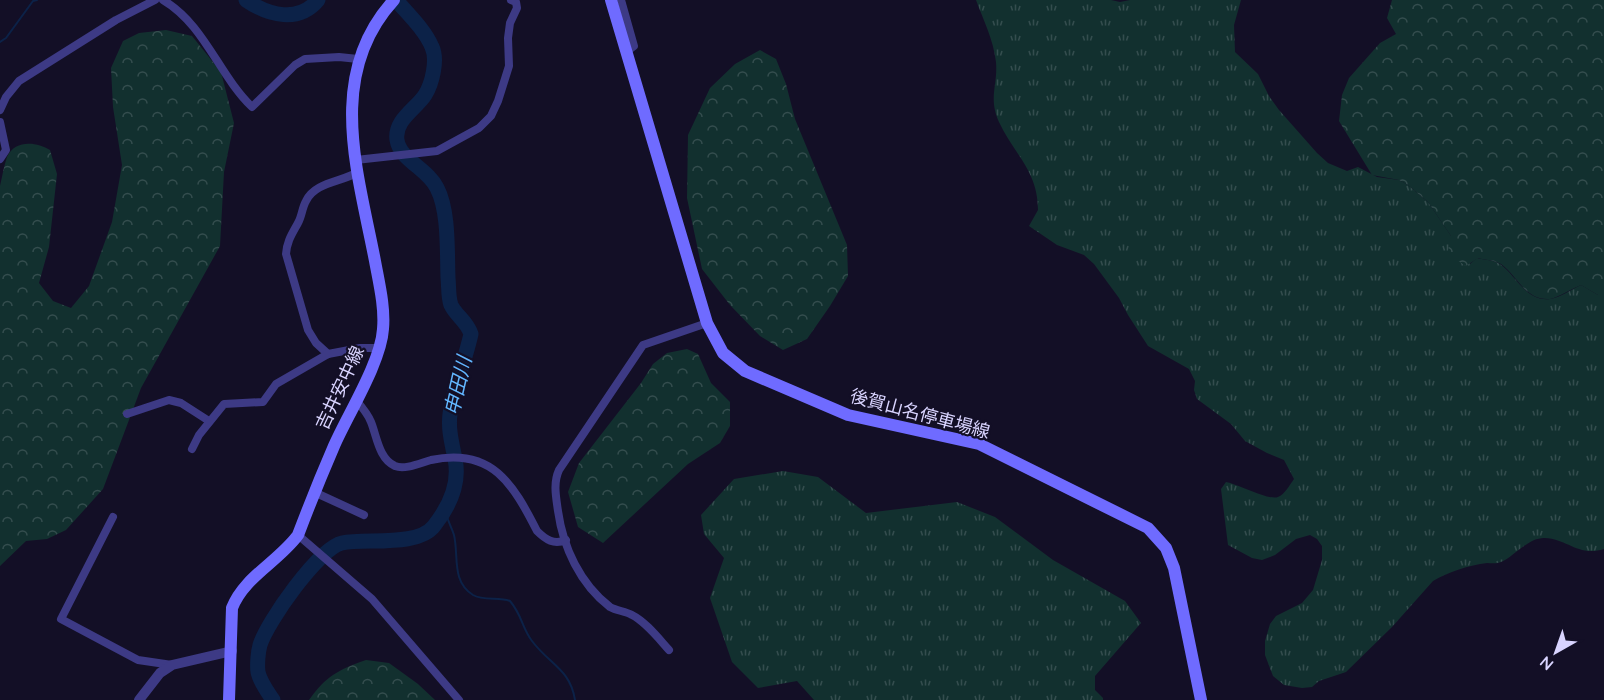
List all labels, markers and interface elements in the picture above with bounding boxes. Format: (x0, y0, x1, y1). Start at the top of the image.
street label: 吉井安中線 (310, 342, 369, 433)
water label: 申田川 (439, 352, 477, 418)
street label: 後賀山名停車場線 (848, 384, 993, 443)
north arrow (1526, 622, 1586, 682)
text: N (1535, 652, 1557, 675)

